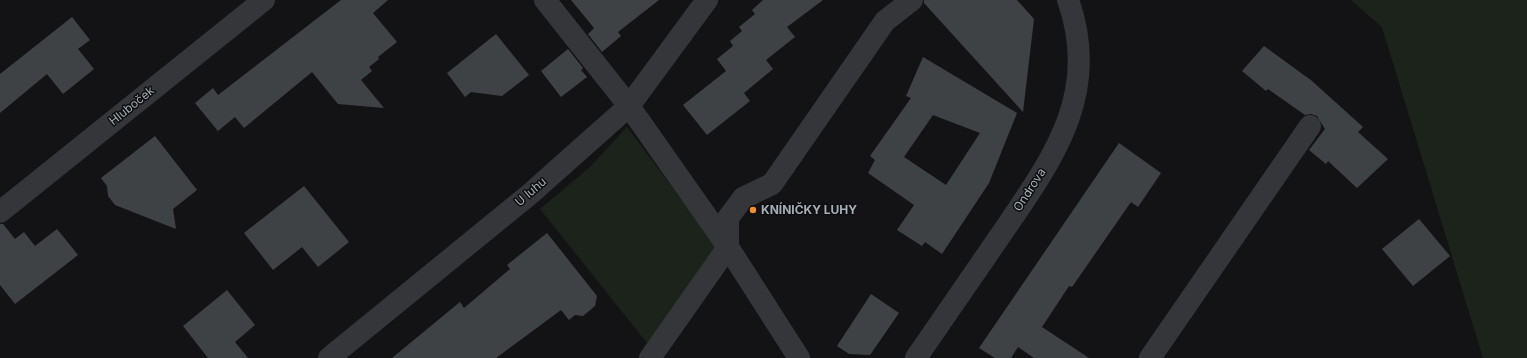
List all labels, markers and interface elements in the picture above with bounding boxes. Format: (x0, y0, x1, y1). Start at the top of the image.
street label: Hluboček (107, 83, 157, 129)
street label: Ondrova (1011, 166, 1049, 214)
street label: U luhu (513, 175, 549, 209)
place label: KNÍNIČKY LUHY (761, 203, 857, 217)
marker: KNÍNIČKY LUHY (748, 205, 758, 215)

